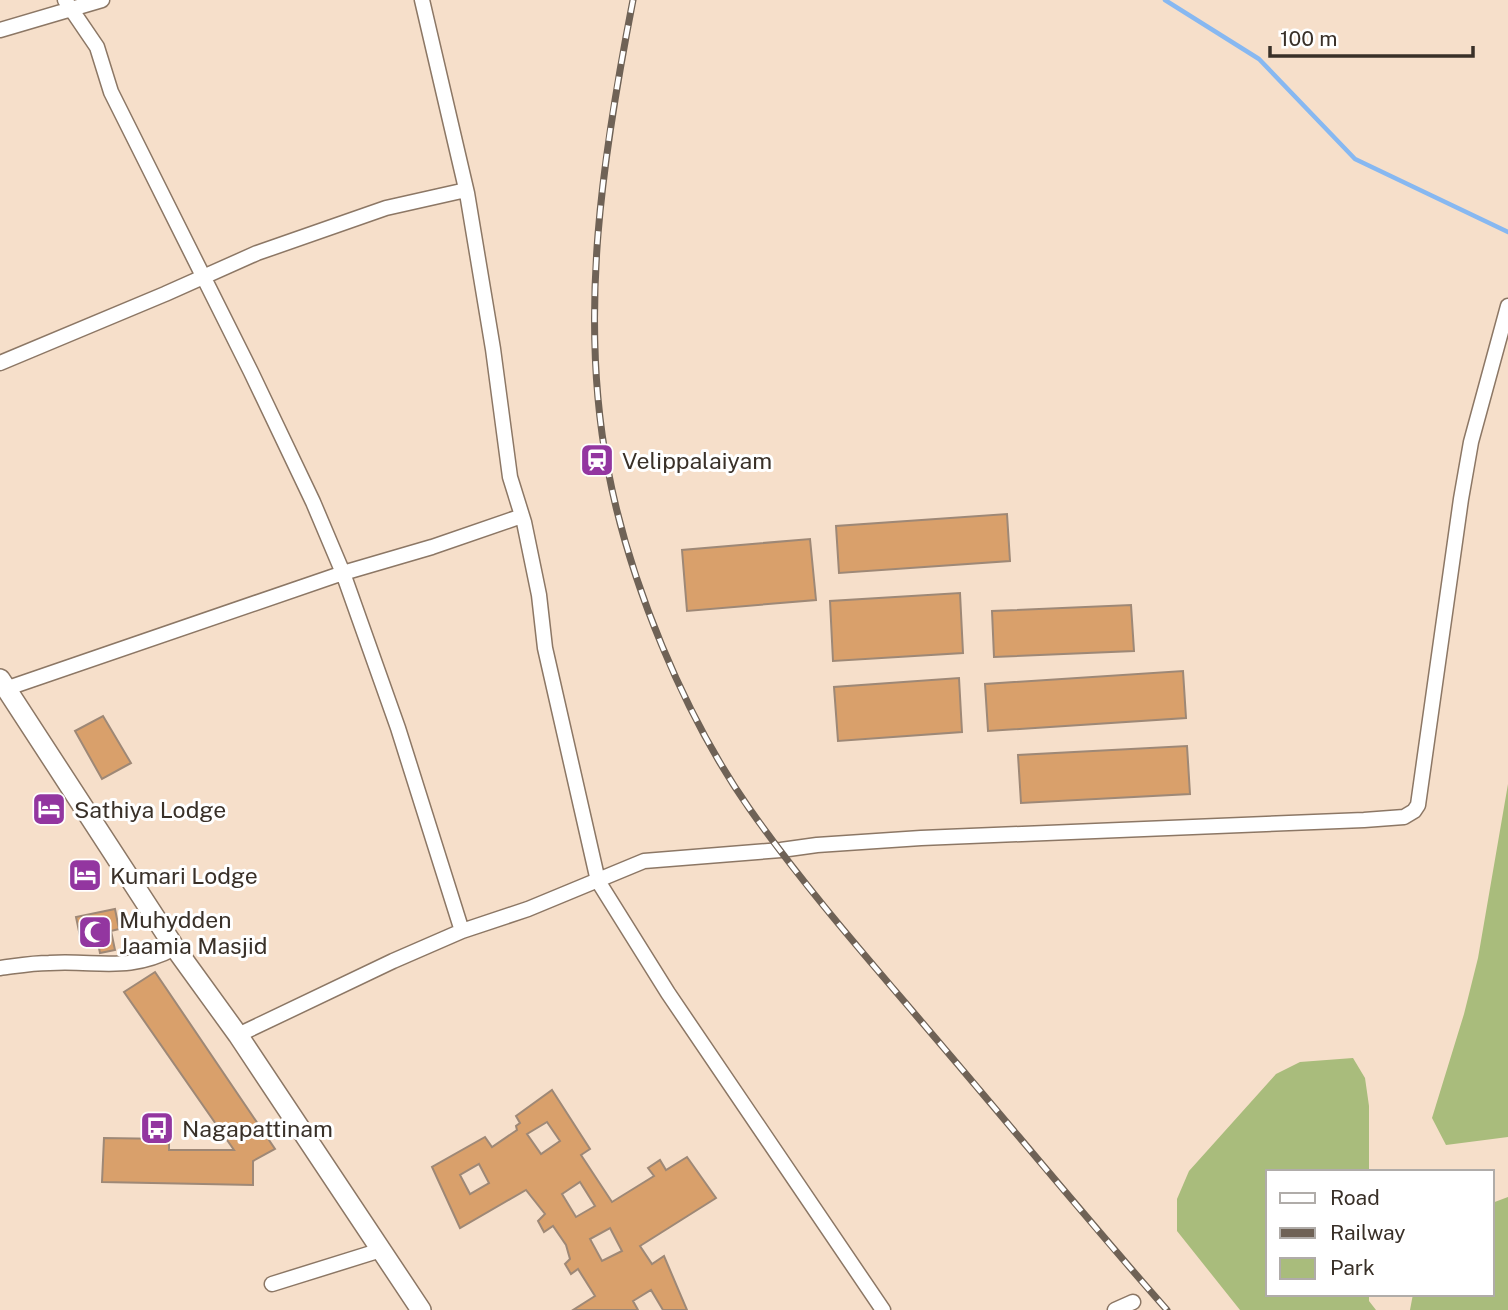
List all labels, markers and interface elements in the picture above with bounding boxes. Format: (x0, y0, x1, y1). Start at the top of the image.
scale bar (1270, 14, 1473, 58)
text: 100 m (1280, 26, 1337, 51)
station icon: Velippalaiyam (578, 441, 616, 479)
place label: Velippalaiyam (622, 447, 772, 474)
hotel icon: Sathiya Lodge (30, 790, 68, 828)
place label: Sathiya Lodge (74, 796, 226, 823)
hotel icon: Kumari Lodge (66, 856, 104, 894)
place label: Kumari Lodge (110, 862, 258, 889)
place label: Muhydden Jaamia Masjid (119, 906, 267, 959)
mosque icon: Muhydden Jaamia Masjid (76, 913, 114, 951)
bus stop icon: Nagapattinam (138, 1109, 176, 1147)
place label: Nagapattinam (182, 1115, 333, 1142)
legend (1266, 1170, 1494, 1296)
text: Road (1330, 1185, 1380, 1210)
text: Railway (1330, 1220, 1406, 1245)
text: Park (1330, 1255, 1375, 1280)

